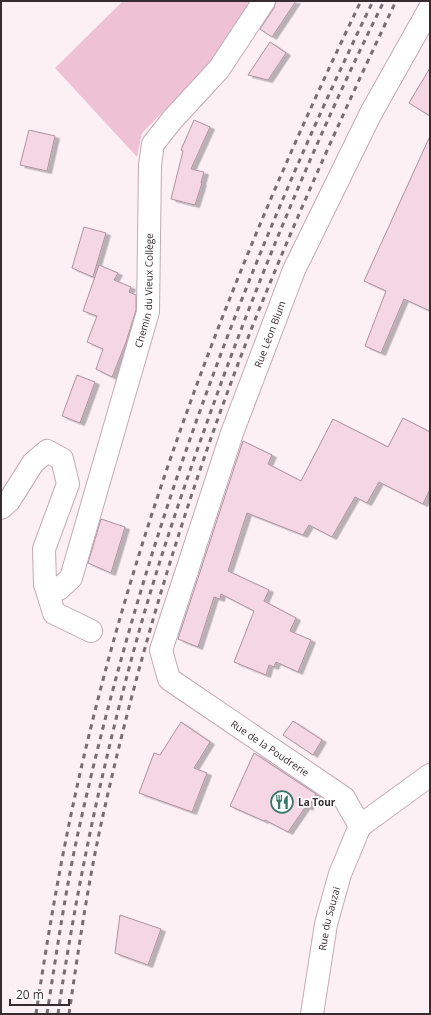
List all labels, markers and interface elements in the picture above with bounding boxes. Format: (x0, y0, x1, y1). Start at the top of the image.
street label: Chemin du Vieux Collège (131, 233, 156, 349)
street label: Rue Léon Blum (250, 299, 289, 370)
street label: Rue de la Poudrerie (228, 717, 312, 780)
restaurant icon: La Tour (269, 789, 295, 815)
place label: La Tour (298, 795, 336, 809)
street label: Rue du Sauzai (315, 885, 343, 952)
scale bar (10, 981, 69, 1007)
text: 20 m (16, 986, 44, 1003)

